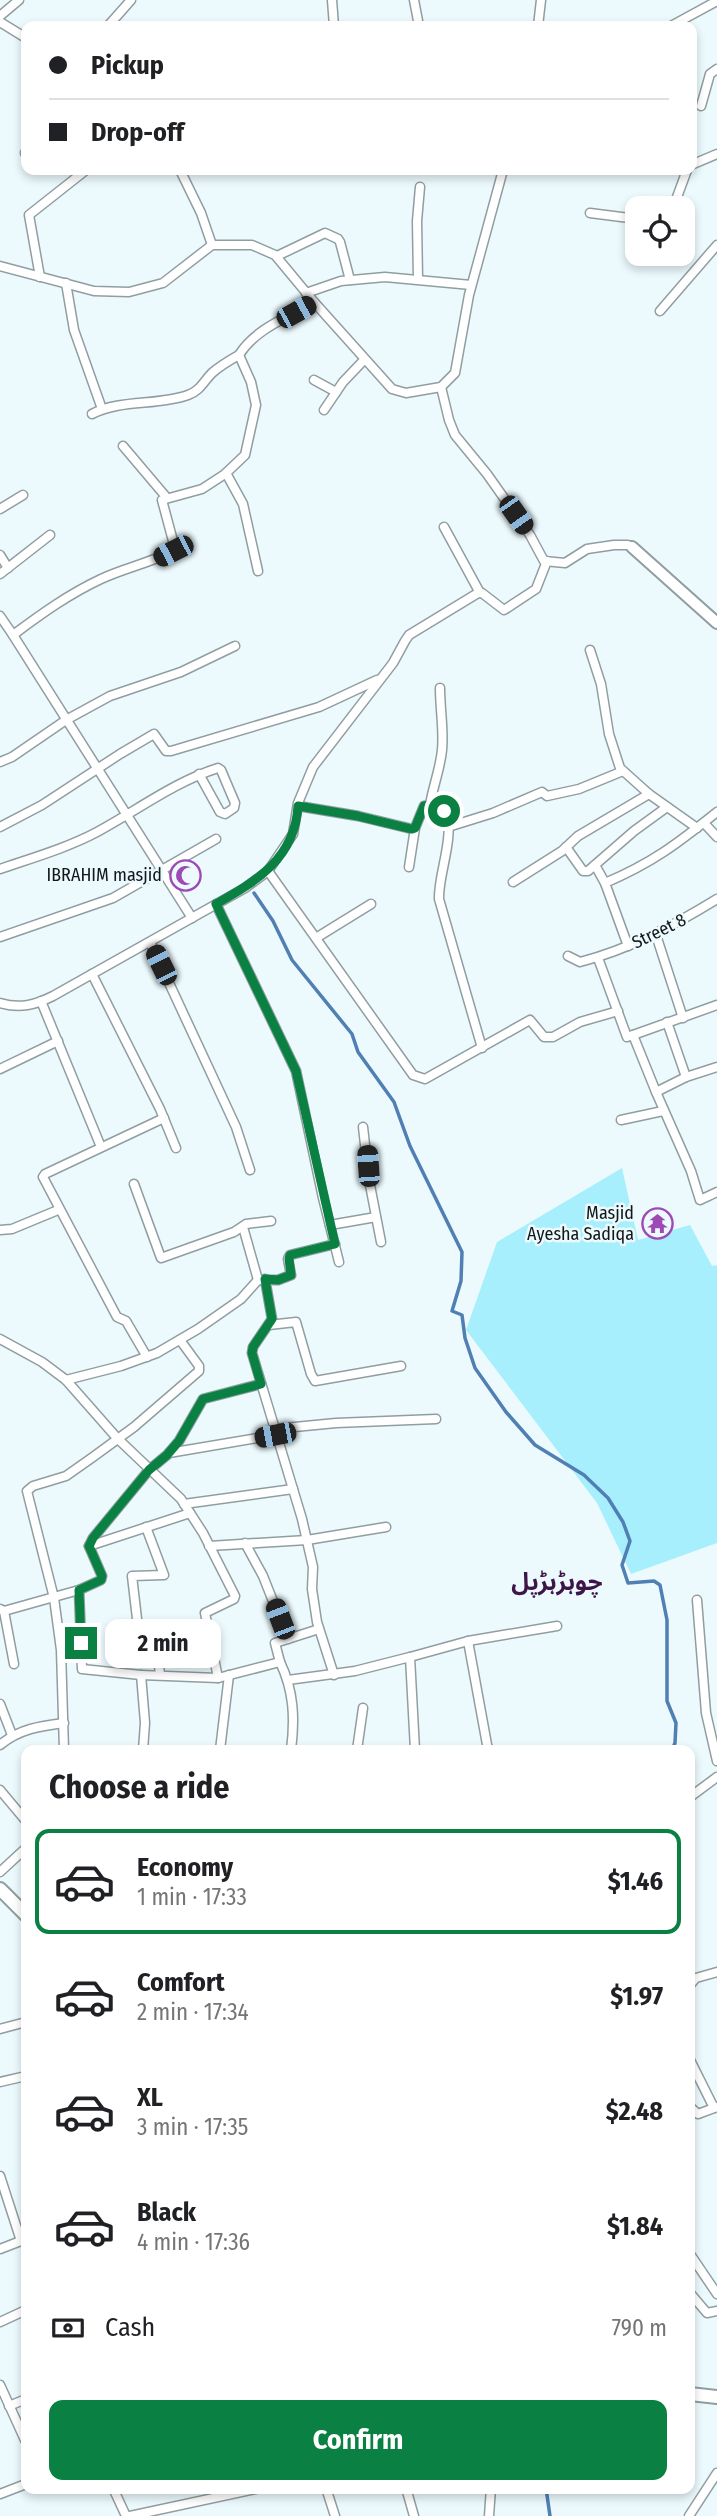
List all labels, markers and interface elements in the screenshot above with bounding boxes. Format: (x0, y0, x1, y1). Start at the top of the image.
text: Pickup (91, 50, 164, 81)
text: Drop-off (91, 117, 184, 148)
map controls (625, 196, 695, 266)
button: locate (625, 196, 695, 266)
car (273, 293, 320, 331)
car (496, 492, 537, 538)
car (150, 532, 197, 570)
route start (428, 795, 460, 827)
mosque icon: IBRAHIM masjid (168, 858, 202, 892)
place label: IBRAHIM masjid (47, 864, 162, 886)
street label: Street 8 (628, 909, 690, 953)
car (143, 942, 180, 988)
car (357, 1144, 380, 1188)
place label: Masjid Ayesha Sadiqa (527, 1202, 634, 1245)
temple icon: Masjid Ayesha Sadiqa (640, 1206, 674, 1240)
car (253, 1421, 298, 1449)
district label: چوہڑہڑپل (511, 1568, 603, 1598)
car (263, 1596, 298, 1642)
callout: 2 min (106, 1618, 221, 1668)
route end (65, 1627, 97, 1659)
text: 2 min (138, 1629, 189, 1657)
text: Choose a ride (49, 1768, 230, 1806)
icon: car (53, 1850, 116, 1913)
text: Economy (137, 1852, 233, 1883)
text: $1.46 (608, 1866, 663, 1897)
text: 1 min · 17:33 (137, 1883, 247, 1911)
icon: car (53, 1965, 116, 2028)
text: Comfort (137, 1967, 225, 1998)
text: $1.97 (610, 1981, 663, 2012)
text: 2 min · 17:34 (137, 1998, 249, 2026)
icon: car (53, 2080, 116, 2143)
text: XL (137, 2082, 163, 2113)
text: $2.48 (606, 2096, 663, 2127)
text: 3 min · 17:35 (137, 2113, 248, 2141)
icon: car (53, 2195, 116, 2258)
text: Black (137, 2197, 196, 2228)
text: $1.84 (607, 2211, 663, 2242)
text: 4 min · 17:36 (137, 2228, 250, 2256)
icon: cash (49, 2309, 87, 2347)
text: Cash (105, 2312, 155, 2343)
text: 790 m (612, 2314, 667, 2342)
button: Confirm (49, 2400, 667, 2480)

